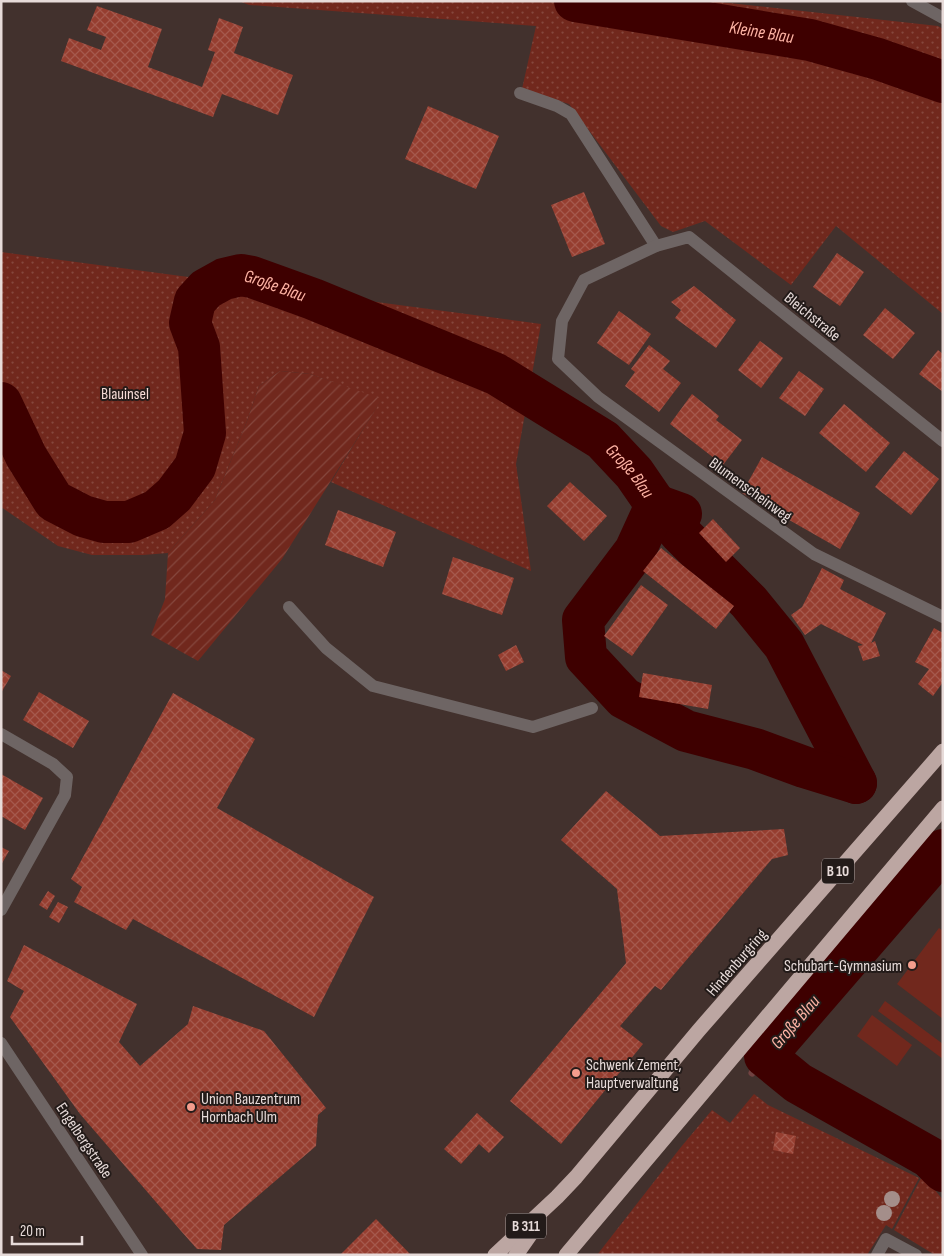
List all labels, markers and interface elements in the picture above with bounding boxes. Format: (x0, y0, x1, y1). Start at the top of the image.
water label: Kleine Blau (728, 17, 796, 48)
water label: Große Blau (243, 266, 309, 307)
street label: Bleichstraße (780, 289, 844, 346)
park label: Blauinsel (101, 385, 149, 404)
water label: Große Blau (601, 440, 658, 503)
street label: Blumenscheinweg (705, 454, 795, 526)
road number: B 10 (822, 858, 854, 884)
street label: Hindenburgring (703, 926, 771, 1000)
place label: Schubart-Gymnasium (784, 957, 902, 976)
marker: Schubart-Gymnasium (906, 959, 918, 971)
water label: Große Blau (766, 991, 825, 1053)
place label: Schwenk Zement, Hauptverwaltung (586, 1056, 682, 1093)
marker: Schwenk Zement, Hauptverwaltung (570, 1067, 582, 1079)
place label: Union Bauzentrum Hornbach Ulm (201, 1090, 300, 1127)
street label: Engelbergstraße (52, 1099, 116, 1182)
marker: Union Bauzentrum Hornbach Ulm (185, 1101, 197, 1113)
scale bar (12, 1214, 82, 1246)
road number: B 311 (506, 1214, 546, 1238)
text: 20 m (20, 1222, 45, 1241)

